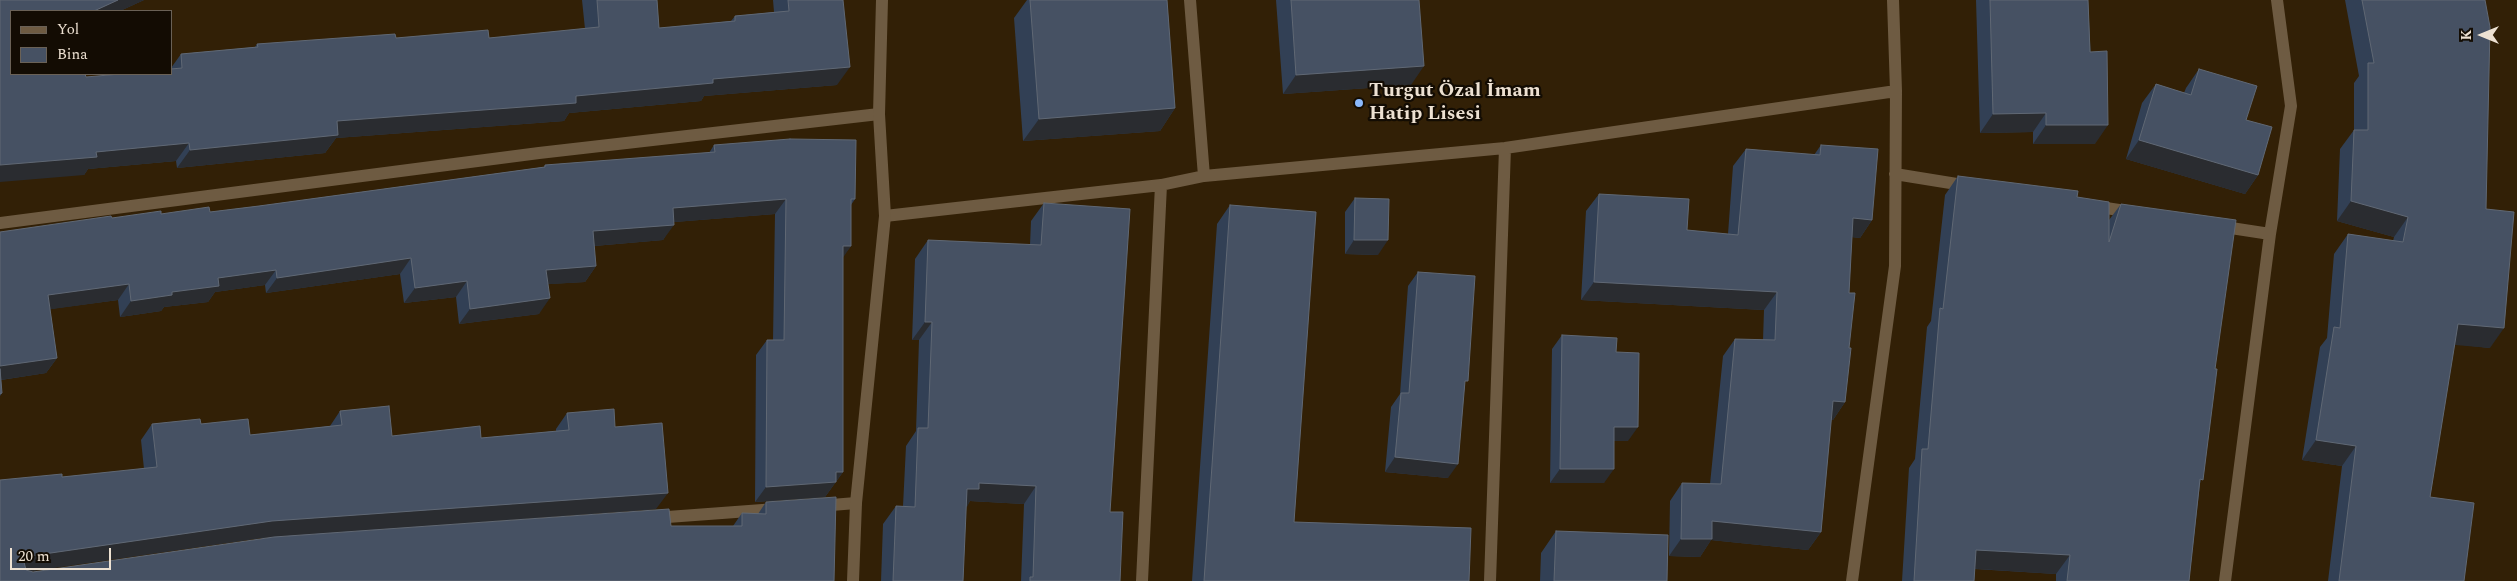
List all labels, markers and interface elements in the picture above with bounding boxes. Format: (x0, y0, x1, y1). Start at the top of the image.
legend (10, 10, 172, 75)
north arrow (2457, 10, 2507, 60)
text: Yol (57, 18, 79, 41)
text: K (2456, 30, 2477, 40)
text: Bina (57, 43, 88, 66)
place label: Turgut Özal İmam Hatip Lisesi (1369, 80, 1541, 127)
marker: Turgut Özal İmam Hatip Lisesi (1353, 97, 1365, 109)
scale bar (12, 538, 114, 570)
text: 20 m (18, 545, 50, 568)

